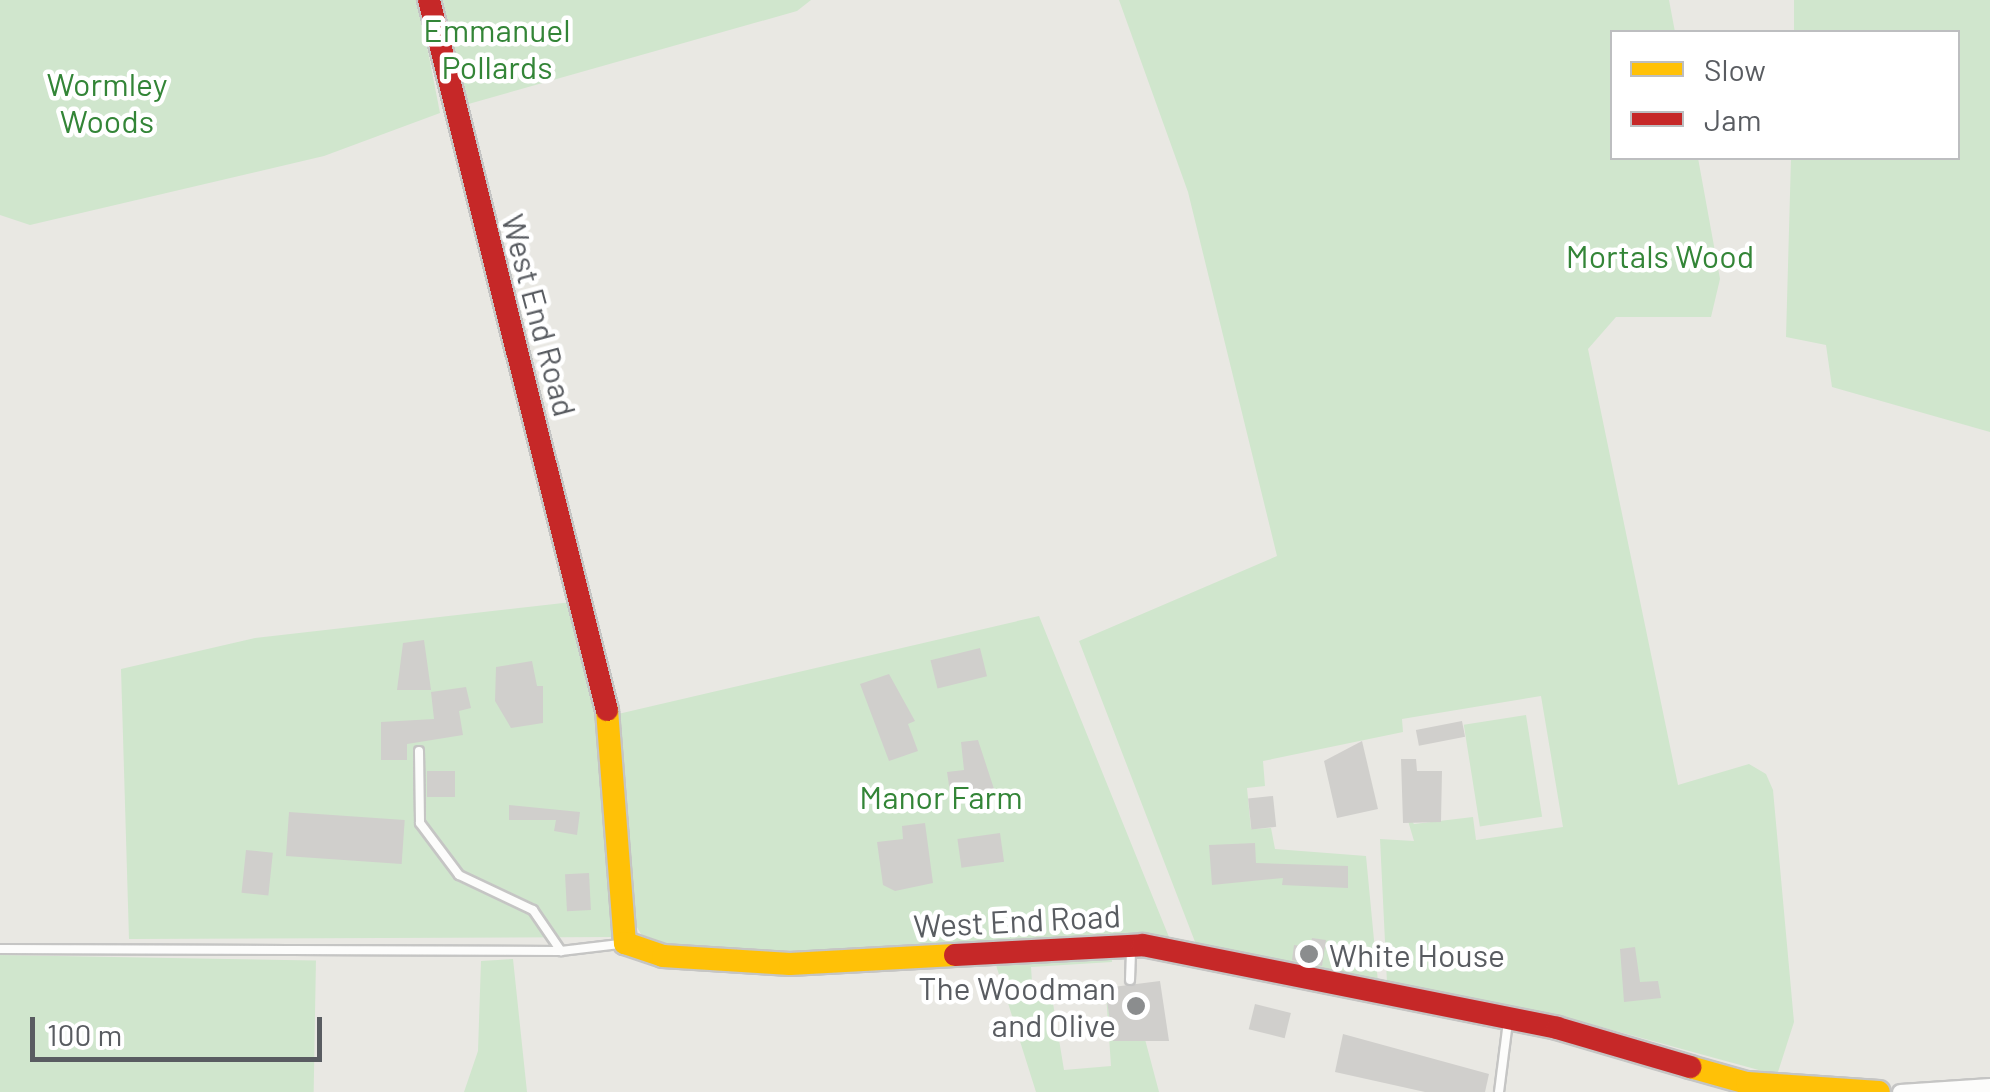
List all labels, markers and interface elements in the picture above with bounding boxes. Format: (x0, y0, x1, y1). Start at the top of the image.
park label: Emmanuel Pollards (423, 11, 571, 86)
legend (1610, 30, 1960, 160)
text: Slow (1704, 51, 1766, 87)
park label: Wormley Woods (47, 65, 167, 140)
text: Jam (1704, 101, 1761, 137)
street label: West End Road (495, 210, 585, 420)
park label: Mortals Wood (1566, 236, 1754, 274)
park label: Manor Farm (859, 777, 1023, 815)
street label: West End Road (912, 895, 1122, 945)
place label: White House (1329, 935, 1505, 973)
marker: White House (1298, 943, 1320, 965)
place label: The Woodman and Olive (918, 969, 1116, 1044)
marker: The Woodman and Olive (1125, 995, 1147, 1017)
scale bar (35, 997, 328, 1059)
text: 100 m (47, 1016, 122, 1052)

